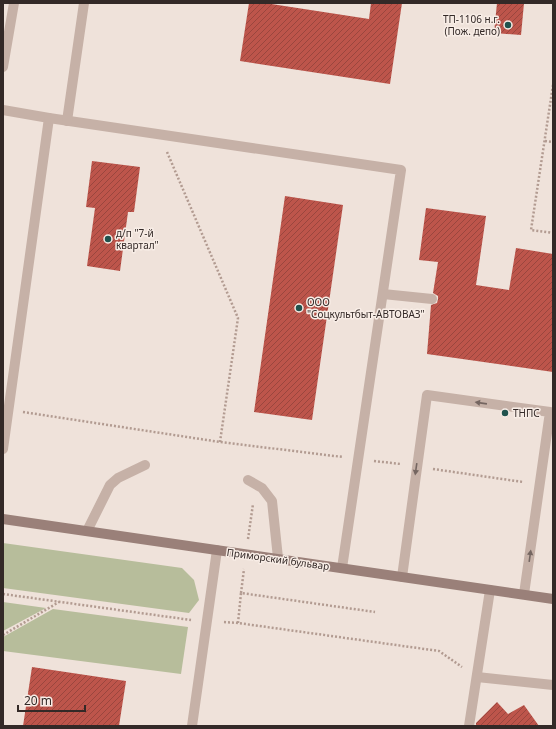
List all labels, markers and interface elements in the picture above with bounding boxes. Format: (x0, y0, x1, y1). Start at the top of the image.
place label: ТП-1106 н.г. (Пож. депо) (443, 12, 500, 38)
marker: ТП-1106 н.г. (Пож. депо) (503, 20, 513, 30)
place label: д/п "7-й квартал" (116, 226, 159, 252)
marker: д/п "7-й квартал" (103, 234, 113, 244)
place label: ООО "Соцкультбыт-АВТОВАЗ" (307, 295, 425, 321)
marker: ООО "Соцкультбыт-АВТОВАЗ" (294, 303, 304, 313)
one-way arrow (475, 400, 487, 406)
place label: ТНПС (513, 406, 540, 420)
marker: ТНПС (500, 408, 510, 418)
one-way arrow (413, 463, 420, 475)
street label: Приморский бульвар (226, 545, 330, 573)
one-way arrow (527, 549, 533, 562)
scale bar (18, 687, 85, 713)
text: 20 m (24, 692, 52, 709)

